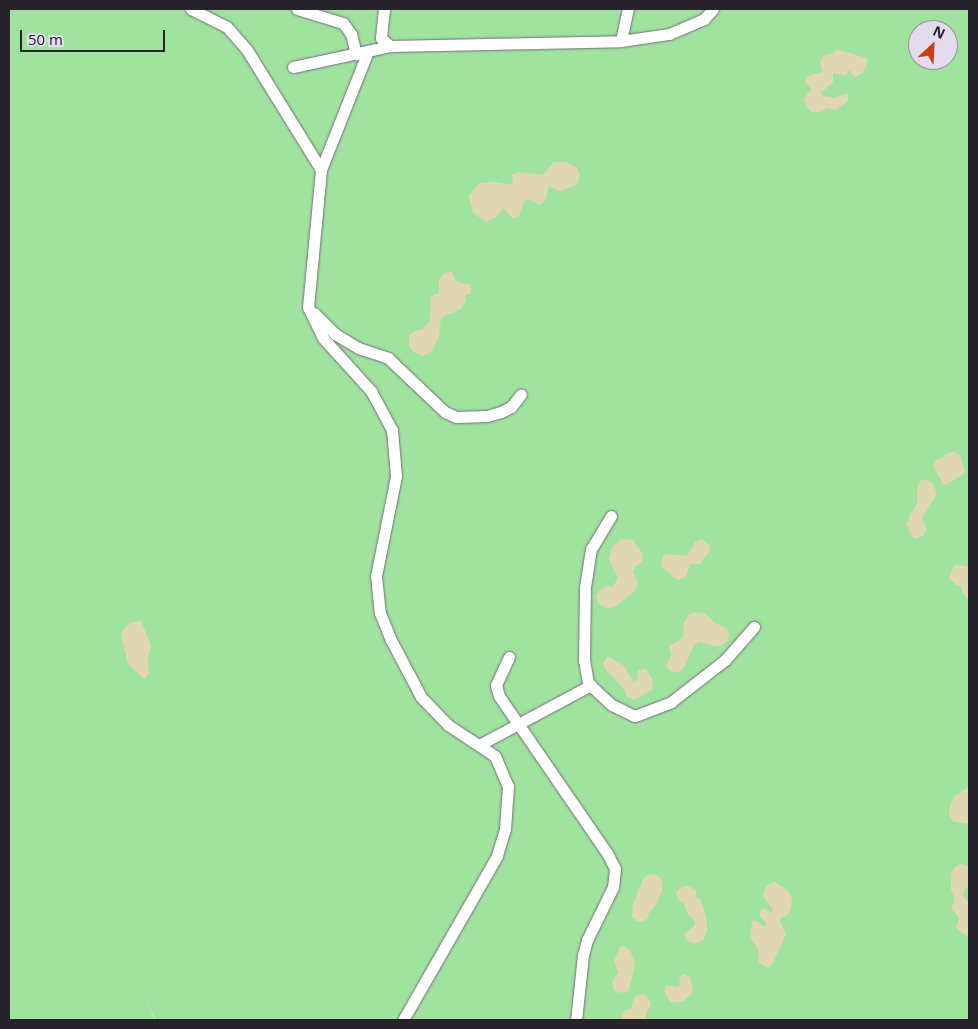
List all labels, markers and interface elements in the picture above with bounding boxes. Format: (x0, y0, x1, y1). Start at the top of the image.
scale bar (22, 20, 168, 52)
north arrow (908, 20, 958, 70)
text: N (930, 21, 948, 43)
text: 50 m (28, 29, 63, 49)

